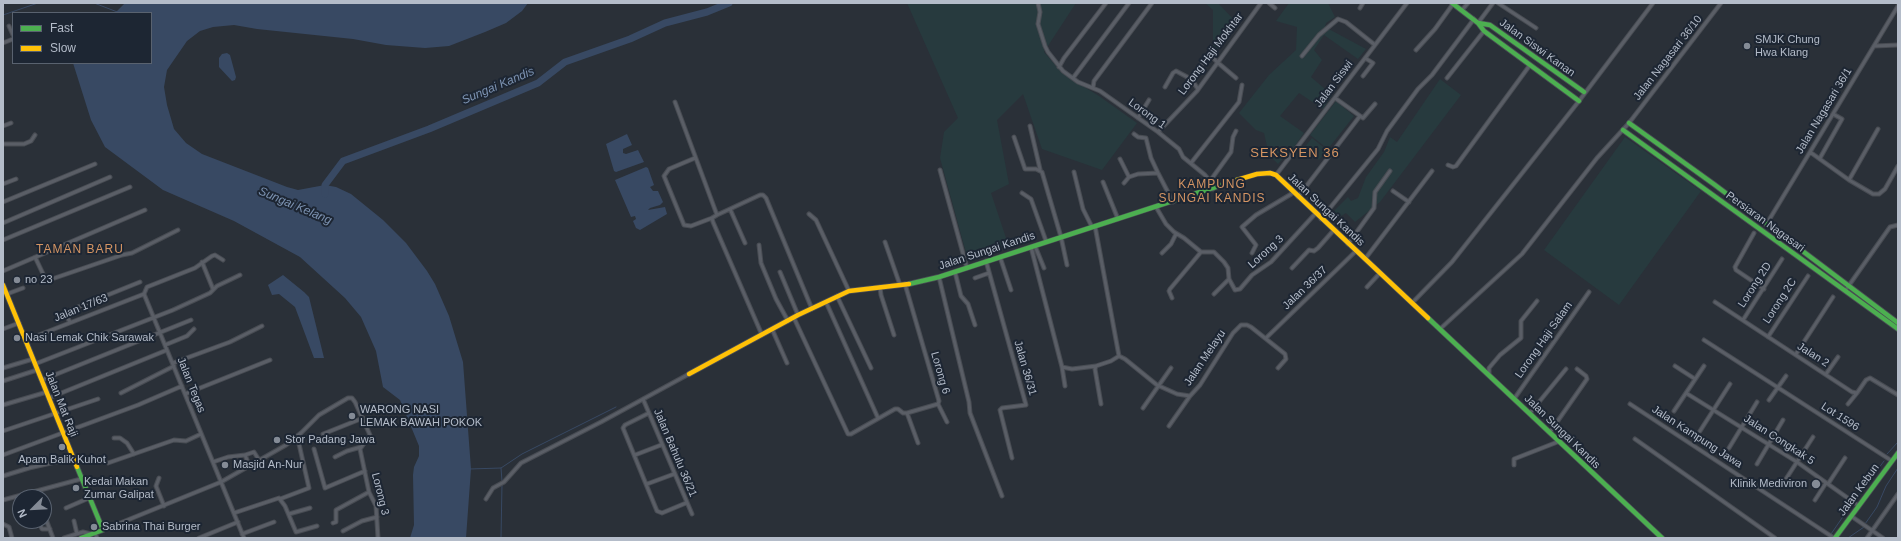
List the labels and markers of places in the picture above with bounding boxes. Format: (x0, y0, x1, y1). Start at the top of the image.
place label: SMJK Chung Hwa Klang (1755, 33, 1820, 59)
marker: SMJK Chung Hwa Klang (1742, 41, 1752, 51)
place label: no 23 (25, 273, 53, 287)
marker: no 23 (12, 275, 22, 285)
place label: Nasi Lemak Chik Sarawak (25, 331, 154, 345)
marker: Nasi Lemak Chik Sarawak (12, 333, 22, 343)
place label: WARONG NASI LEMAK BAWAH POKOK (360, 403, 482, 429)
marker: WARONG NASI LEMAK BAWAH POKOK (347, 411, 357, 421)
place label: Stor Padang Jawa (285, 433, 375, 447)
marker: Stor Padang Jawa (272, 435, 282, 445)
marker: Apam Balik Kuhot (57, 442, 67, 452)
place label: Apam Balik Kuhot (18, 453, 106, 467)
place label: Masjid An-Nur (233, 458, 303, 472)
marker: Masjid An-Nur (220, 460, 230, 470)
place label: Kedai Makan Zumar Galipat (84, 475, 154, 501)
place label: Klinik Mediviron (1730, 477, 1807, 491)
marker: Klinik Mediviron (1810, 478, 1822, 490)
marker: Kedai Makan Zumar Galipat (71, 483, 81, 493)
place label: Sabrina Thai Burger (102, 520, 200, 534)
marker: Sabrina Thai Burger (89, 522, 99, 532)

